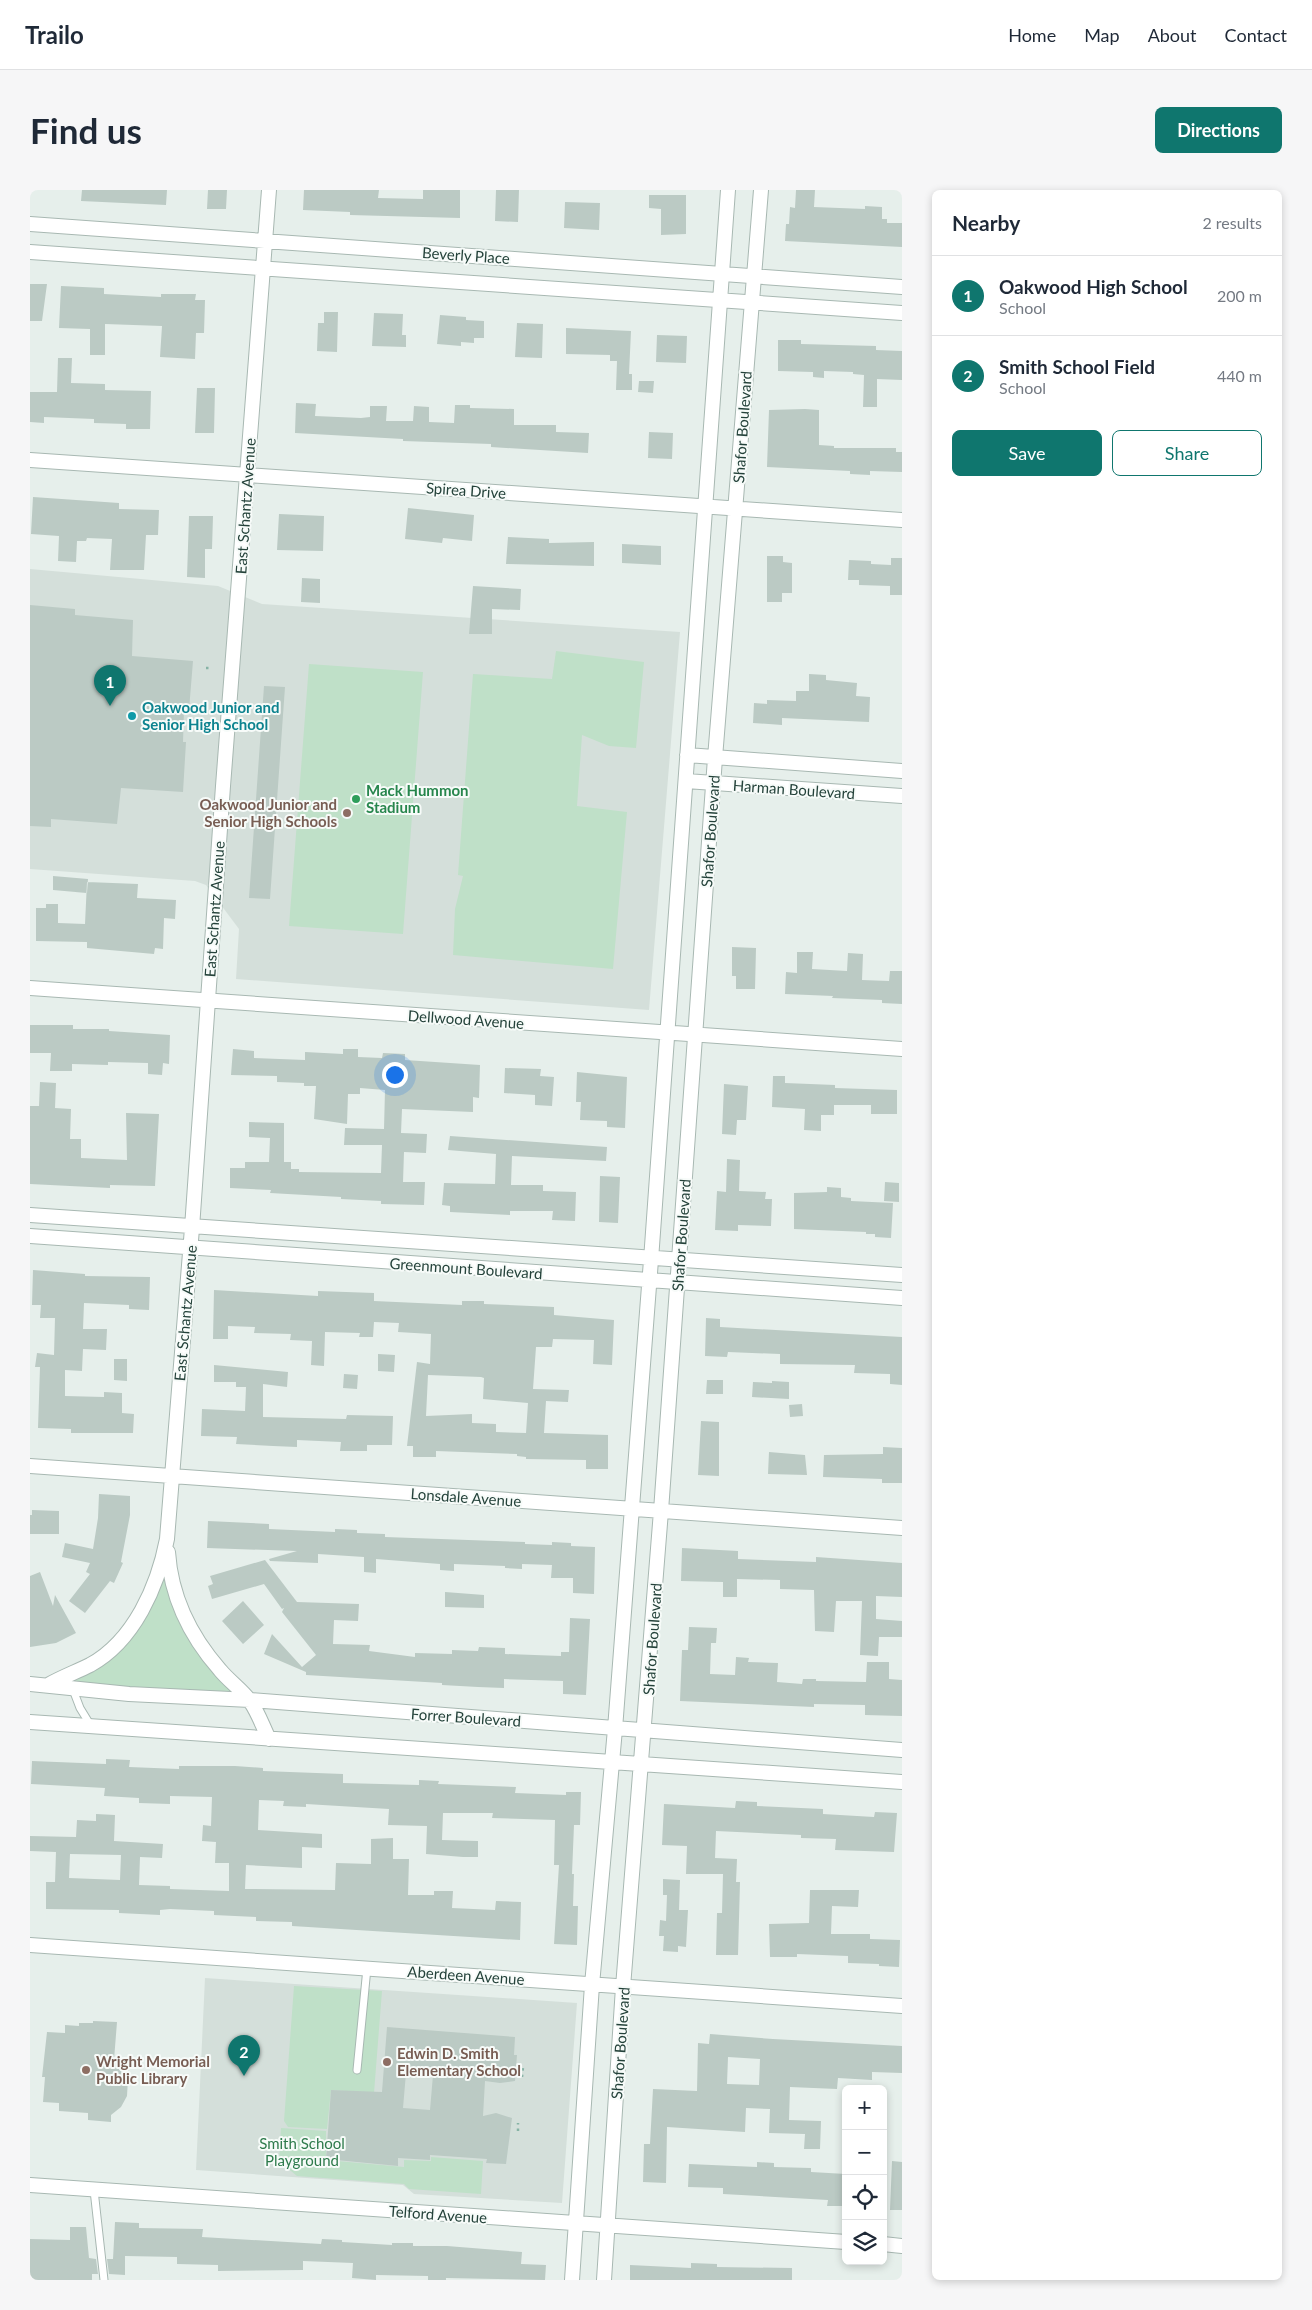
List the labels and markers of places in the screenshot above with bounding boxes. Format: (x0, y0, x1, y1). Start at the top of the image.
pin: 1 (94, 665, 126, 706)
place label: Oakwood Junior and Senior High School (142, 698, 280, 733)
marker: Oakwood Junior and Senior High School (126, 710, 138, 722)
place label: Mack Hummon Stadium (366, 781, 469, 816)
marker: Mack Hummon Stadium (350, 793, 362, 805)
place label: Oakwood Junior and Senior High Schools (199, 795, 337, 830)
marker: Oakwood Junior and Senior High Schools (341, 807, 353, 819)
pin: 2 (228, 2035, 260, 2076)
place label: Edwin D. Smith Elementary School (397, 2044, 521, 2079)
place label: Wright Memorial Public Library (96, 2052, 210, 2087)
marker: Edwin D. Smith Elementary School (381, 2056, 393, 2068)
marker: Wright Memorial Public Library (80, 2064, 92, 2076)

